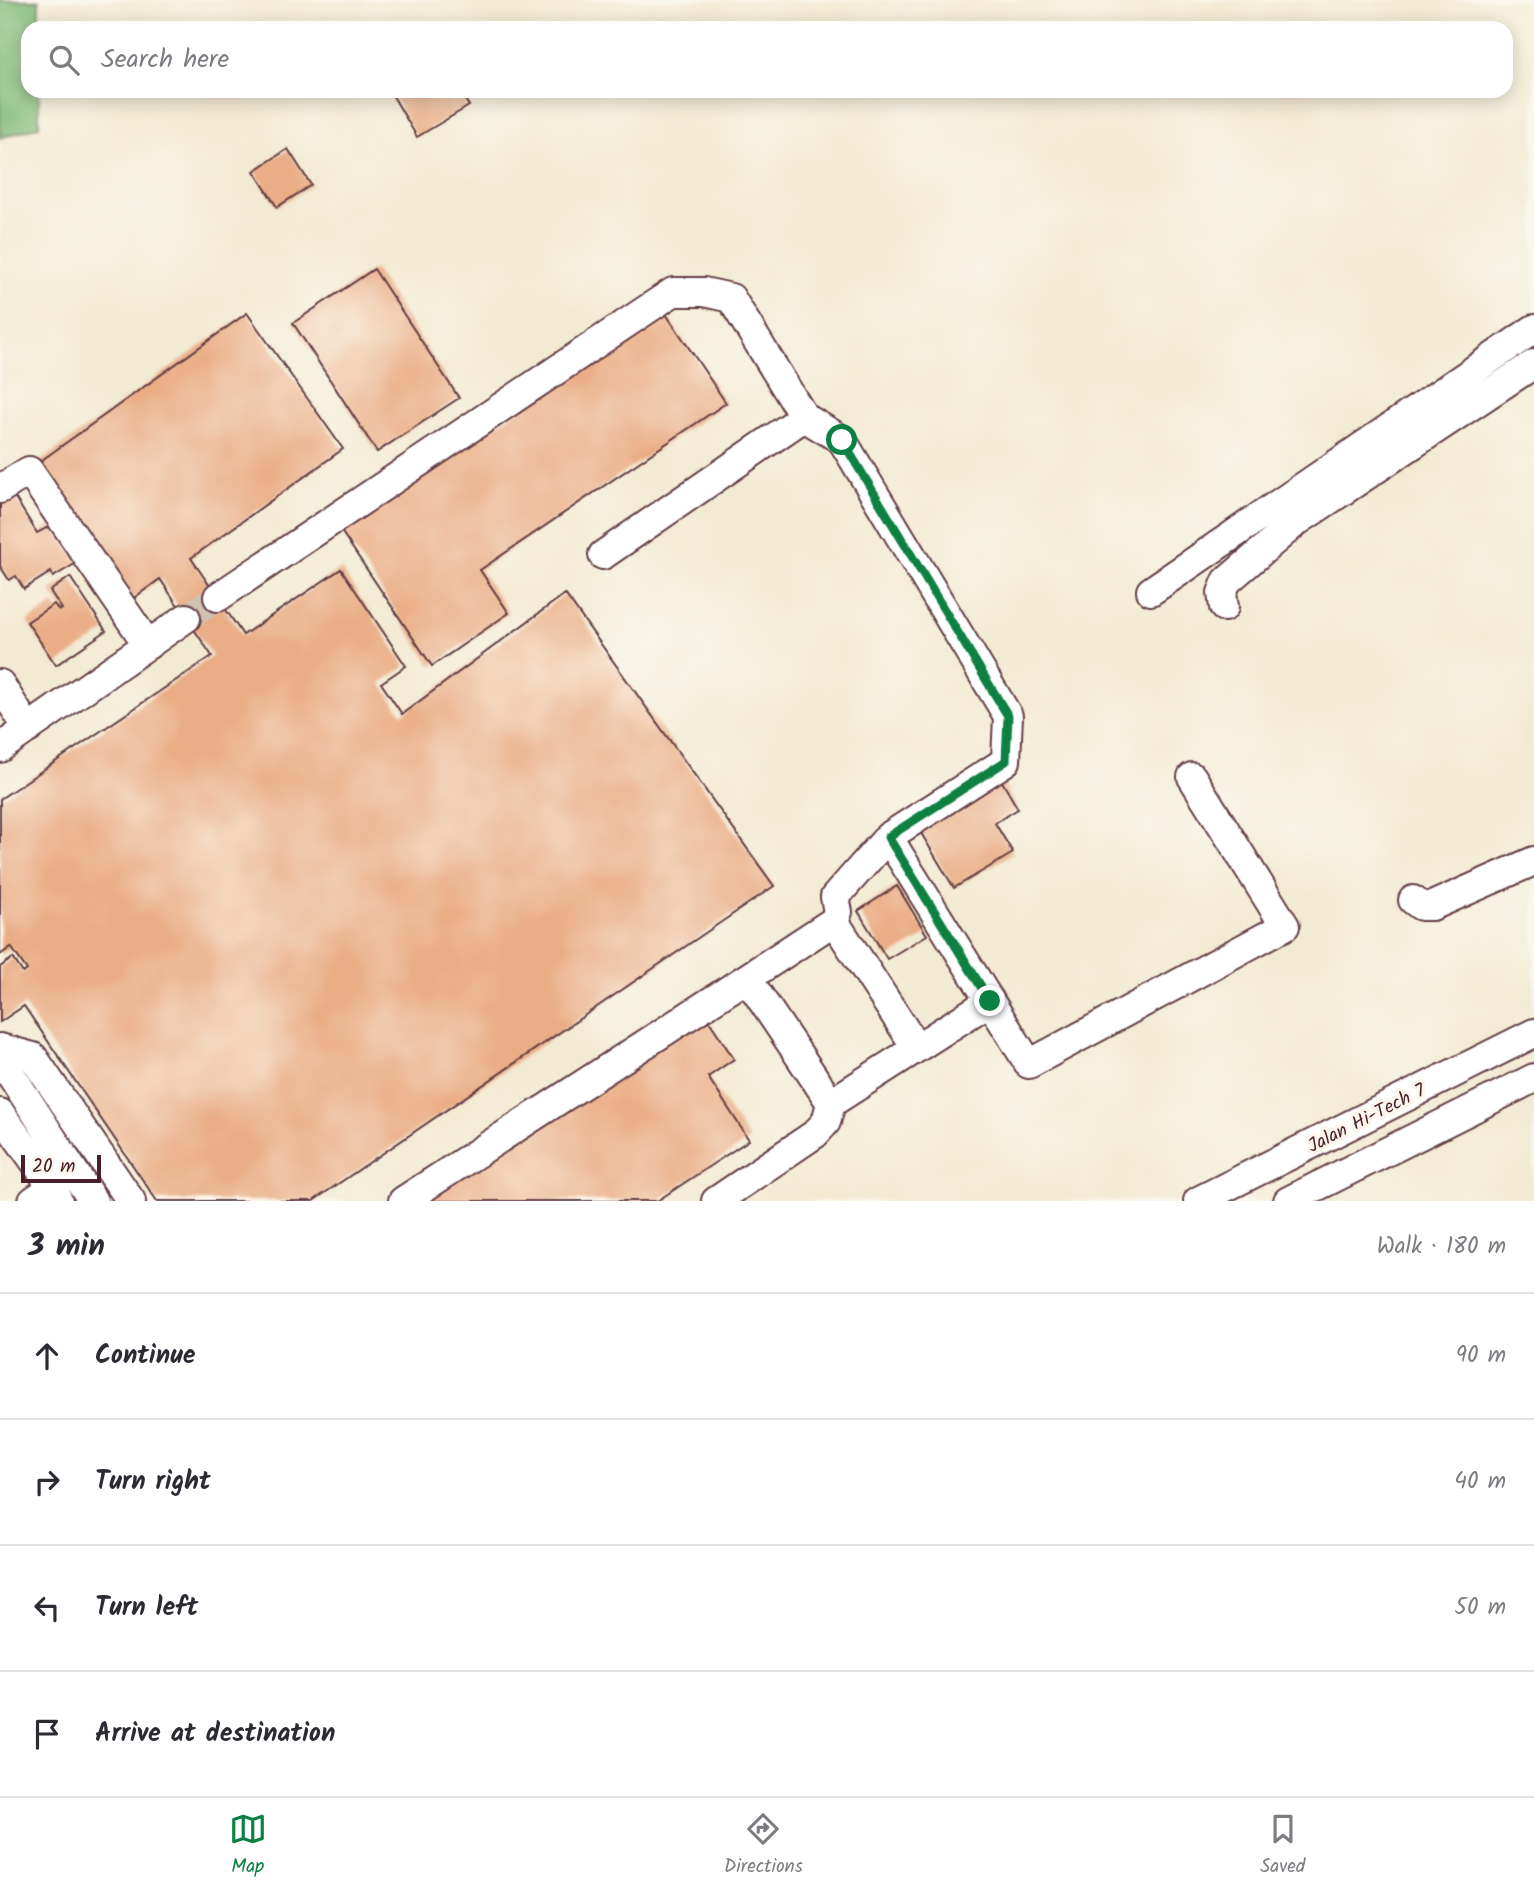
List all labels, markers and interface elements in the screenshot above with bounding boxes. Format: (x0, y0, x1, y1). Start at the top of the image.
search box (21, 21, 1513, 98)
text: Search here (101, 39, 229, 81)
icon: search (45, 41, 83, 79)
route start (826, 424, 857, 455)
route end (974, 985, 1005, 1016)
street label: Jalan Hi-Tech 7 (1303, 1076, 1432, 1161)
scale bar (21, 1152, 102, 1184)
text: 20 m (32, 1152, 75, 1182)
text: 3 min (28, 1223, 105, 1271)
text: Walk · 180 m (1377, 1229, 1506, 1265)
text: Continue (95, 1335, 196, 1377)
icon: ahead (28, 1337, 66, 1375)
text: 90 m (1456, 1338, 1506, 1374)
text: Turn right (95, 1461, 211, 1503)
icon: right (28, 1463, 66, 1501)
text: 40 m (1454, 1464, 1506, 1500)
text: Turn left (95, 1587, 198, 1629)
icon: left (28, 1589, 66, 1627)
text: 50 m (1455, 1590, 1506, 1626)
text: Arrive at destination (95, 1713, 335, 1755)
icon: arrive (28, 1715, 66, 1753)
tab: Map (229, 1810, 267, 1882)
tab: Directions (724, 1810, 803, 1882)
tab: Saved (1260, 1810, 1305, 1882)

